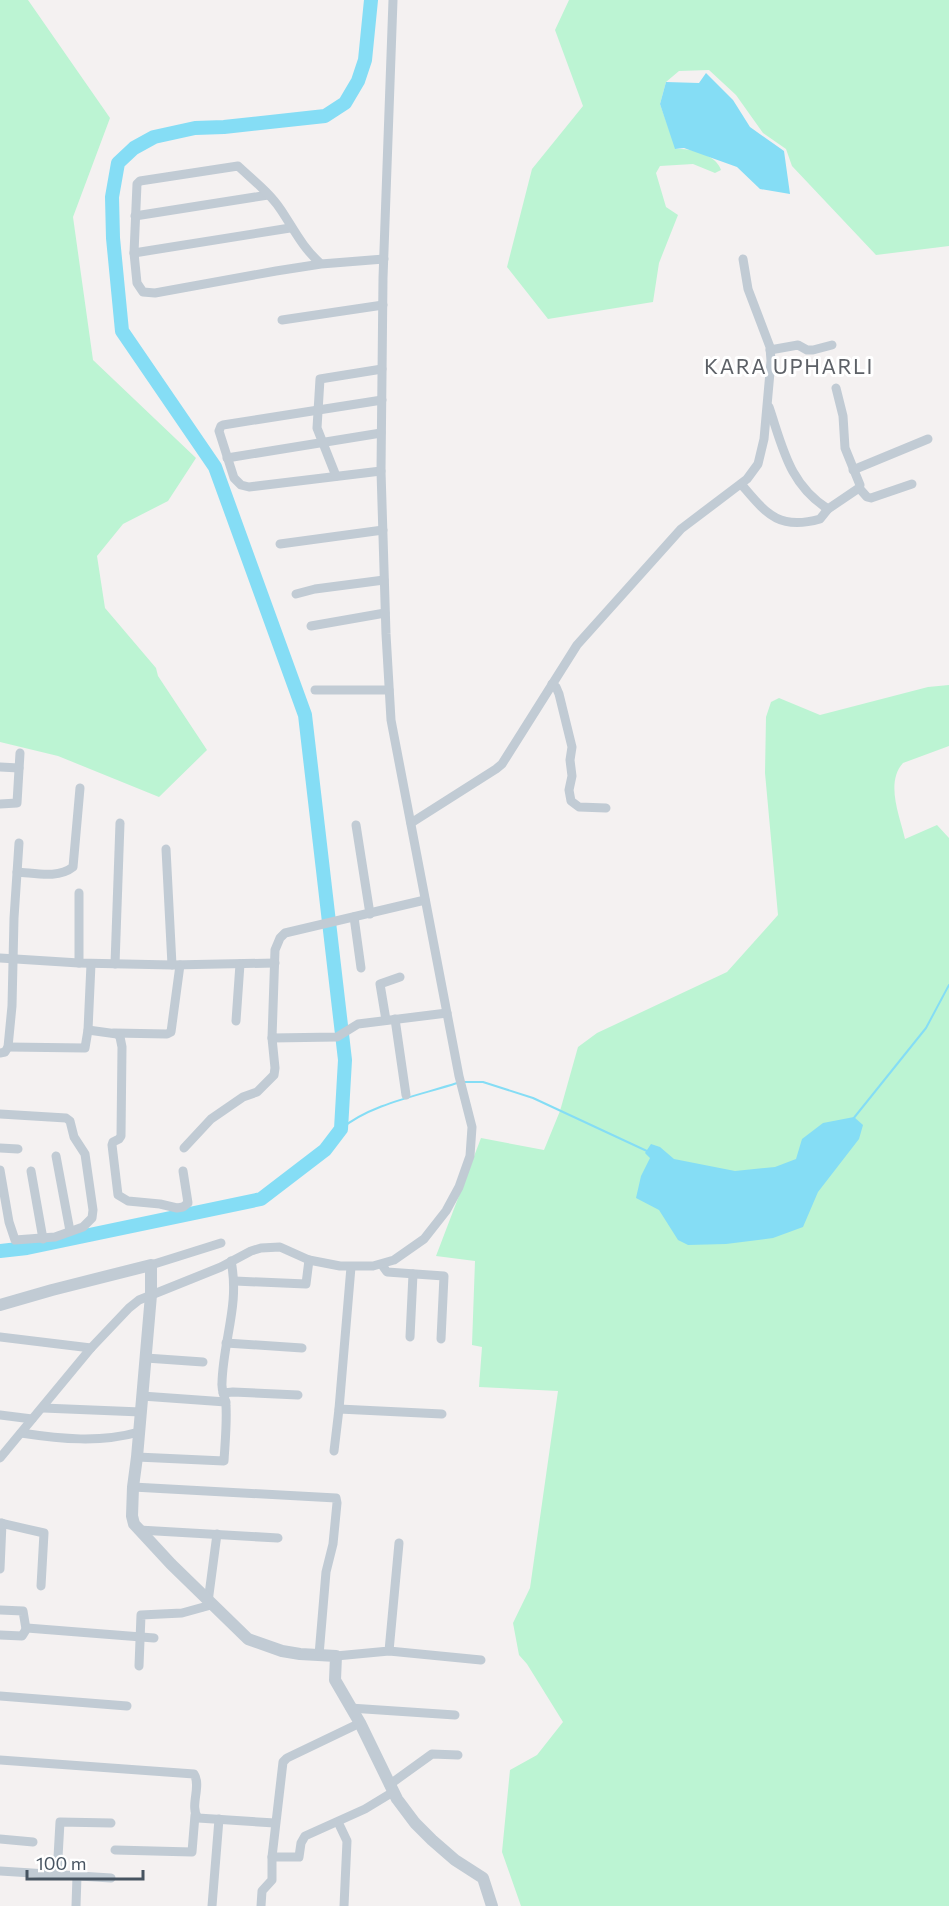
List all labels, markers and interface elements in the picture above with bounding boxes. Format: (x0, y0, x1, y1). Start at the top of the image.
district label: KARA UPHARLI (704, 353, 874, 378)
scale bar (27, 1843, 142, 1881)
text: 100 m (36, 1852, 86, 1874)

